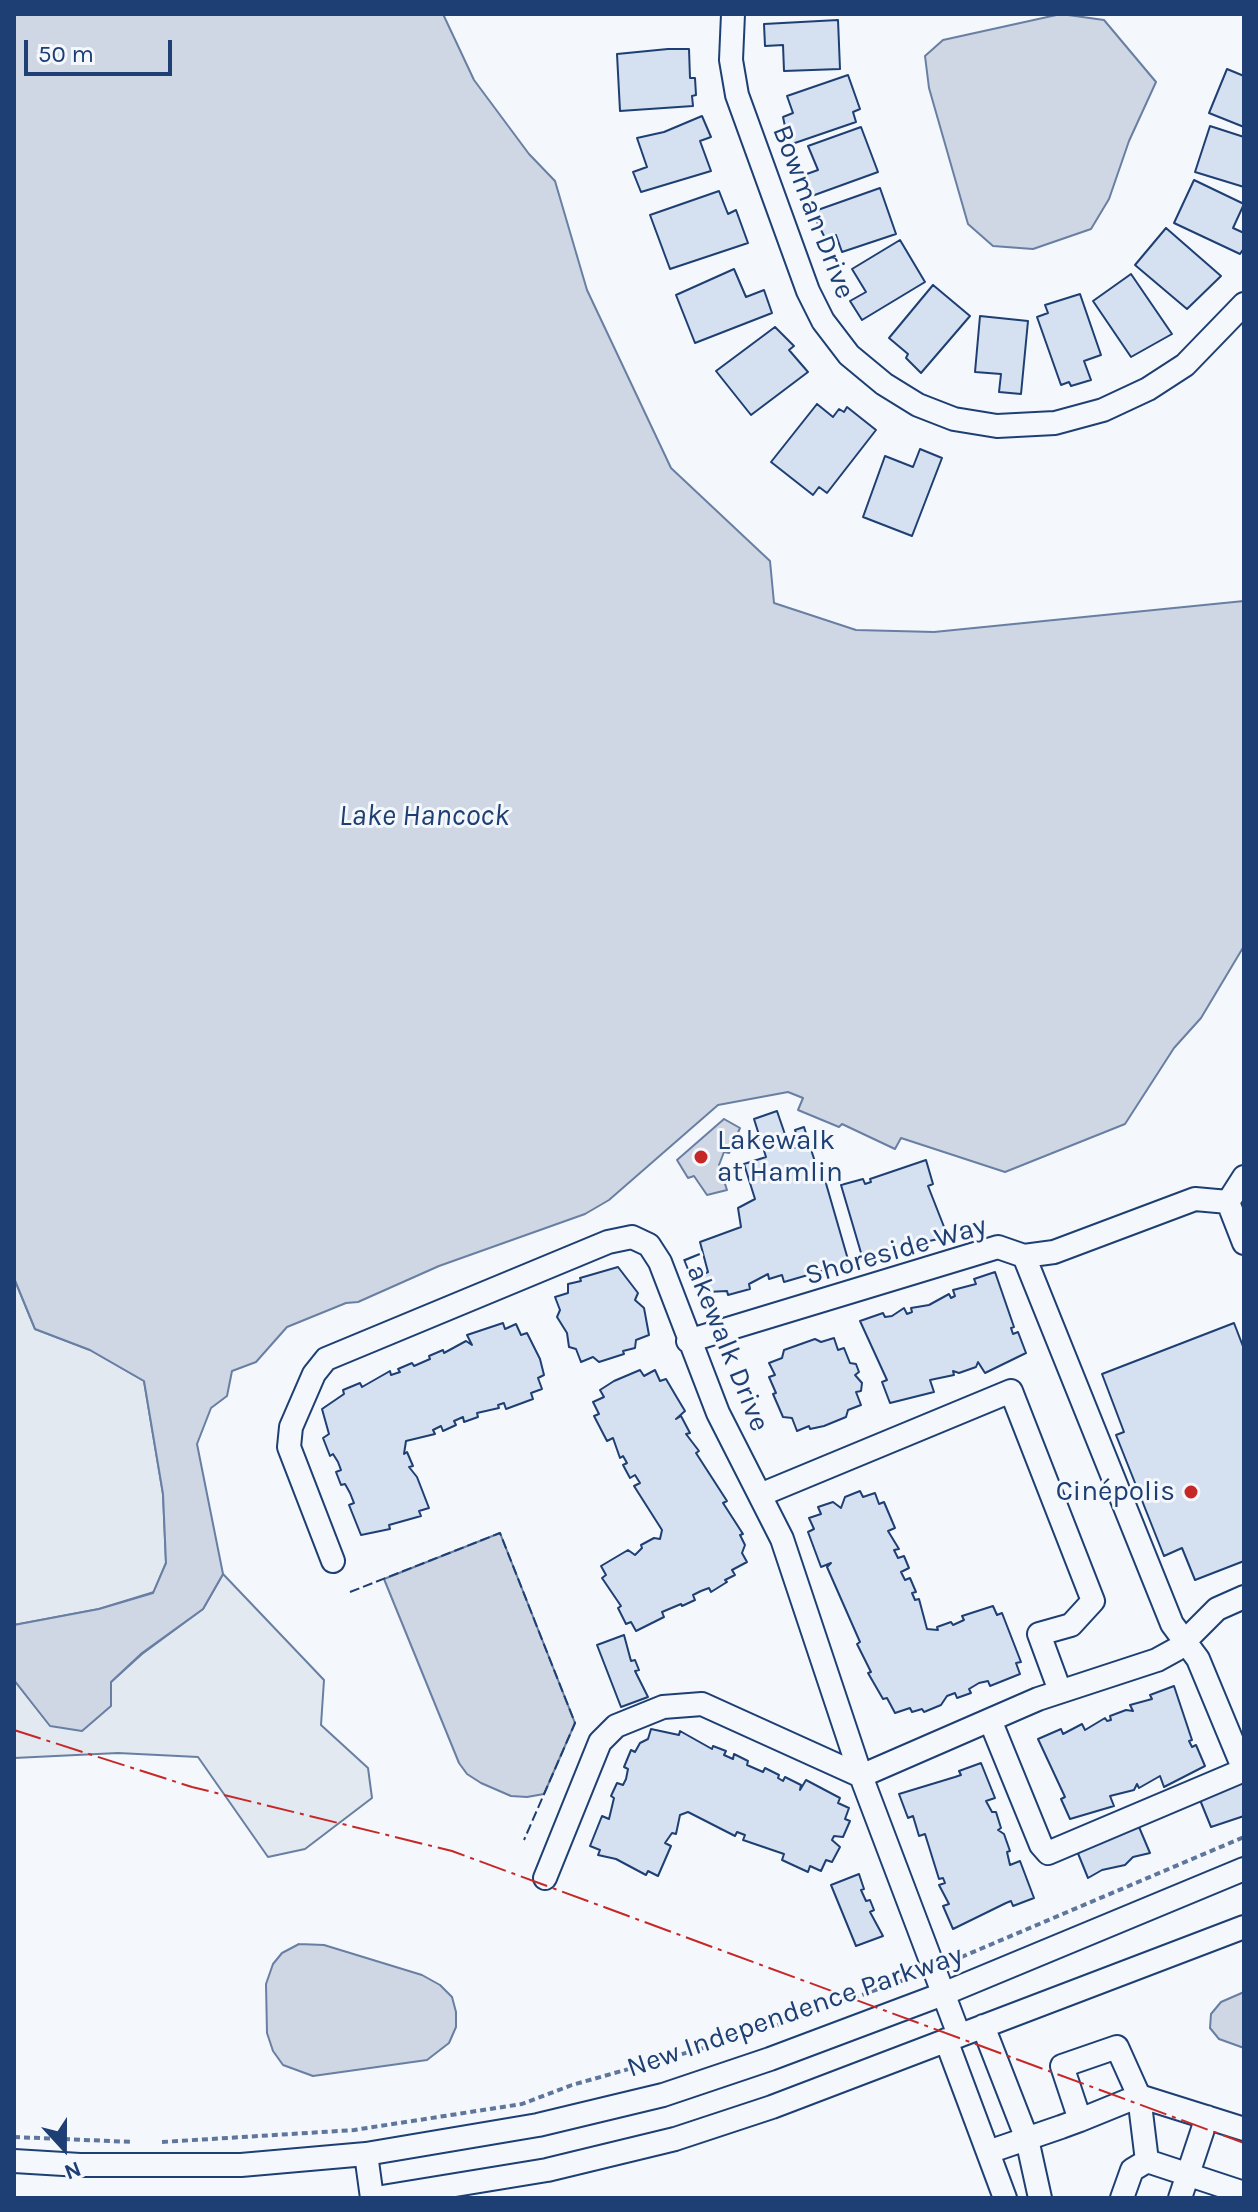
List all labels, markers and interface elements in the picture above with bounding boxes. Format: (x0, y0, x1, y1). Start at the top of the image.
scale bar (28, 24, 176, 74)
text: 50 m (38, 40, 94, 68)
street label: Bowman Drive (764, 120, 862, 304)
water label: Lake Hancock (339, 798, 509, 834)
place label: Lakewalk at Hamlin (717, 1124, 843, 1190)
marker: Lakewalk at Hamlin (692, 1148, 710, 1166)
street label: Shoreside Way (802, 1209, 990, 1293)
street label: Lakewalk Drive (674, 1248, 776, 1436)
place label: Cinépolis (1056, 1475, 1175, 1509)
marker: Cinépolis (1182, 1483, 1200, 1501)
street label: New Independence Parkway (623, 1939, 967, 2085)
north arrow (24, 2108, 104, 2188)
text: N (61, 2155, 85, 2185)

